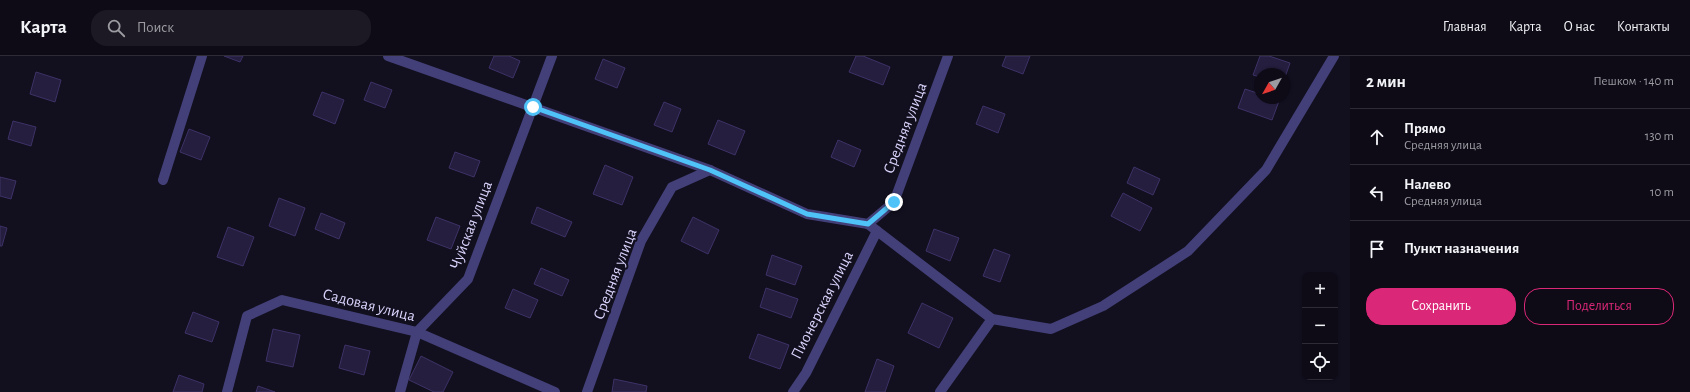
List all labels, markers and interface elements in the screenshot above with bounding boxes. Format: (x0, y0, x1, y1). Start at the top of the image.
search box (91, 10, 371, 46)
icon: search (105, 17, 127, 39)
text: Карта (20, 18, 67, 37)
text: Поиск (137, 20, 174, 35)
text: Главная (1443, 20, 1487, 34)
text: Карта (1509, 20, 1542, 34)
text: О нас (1564, 20, 1595, 34)
text: Контакты (1617, 20, 1670, 34)
north arrow (1254, 68, 1290, 104)
text: 2 мин (1366, 73, 1406, 90)
text: Пешком · 140 m (1593, 75, 1674, 88)
street label: Средняя улица (880, 80, 931, 176)
route start (524, 98, 542, 116)
text: Прямо (1404, 121, 1446, 136)
icon: ahead (1366, 126, 1388, 148)
text: 130 m (1645, 130, 1674, 143)
text: Средняя улица (1404, 139, 1482, 152)
text: Налево (1404, 177, 1451, 192)
street label: Чуйская улица (447, 179, 496, 272)
icon: left (1366, 182, 1388, 204)
text: 10 m (1650, 186, 1674, 199)
route end (885, 193, 903, 211)
text: Средняя улица (1404, 195, 1482, 208)
street label: Средняя улица (590, 226, 641, 322)
icon: arrive (1366, 238, 1388, 260)
text: Пункт назначения (1404, 241, 1519, 256)
street label: Пионерская улица (788, 248, 857, 362)
map controls (1302, 272, 1338, 380)
button: + (1302, 272, 1338, 308)
street label: Садовая улица (321, 286, 417, 325)
button: Сохранить (1366, 288, 1516, 325)
button: Поделиться (1524, 288, 1674, 325)
button: − (1302, 308, 1338, 344)
button: locate (1302, 344, 1338, 380)

